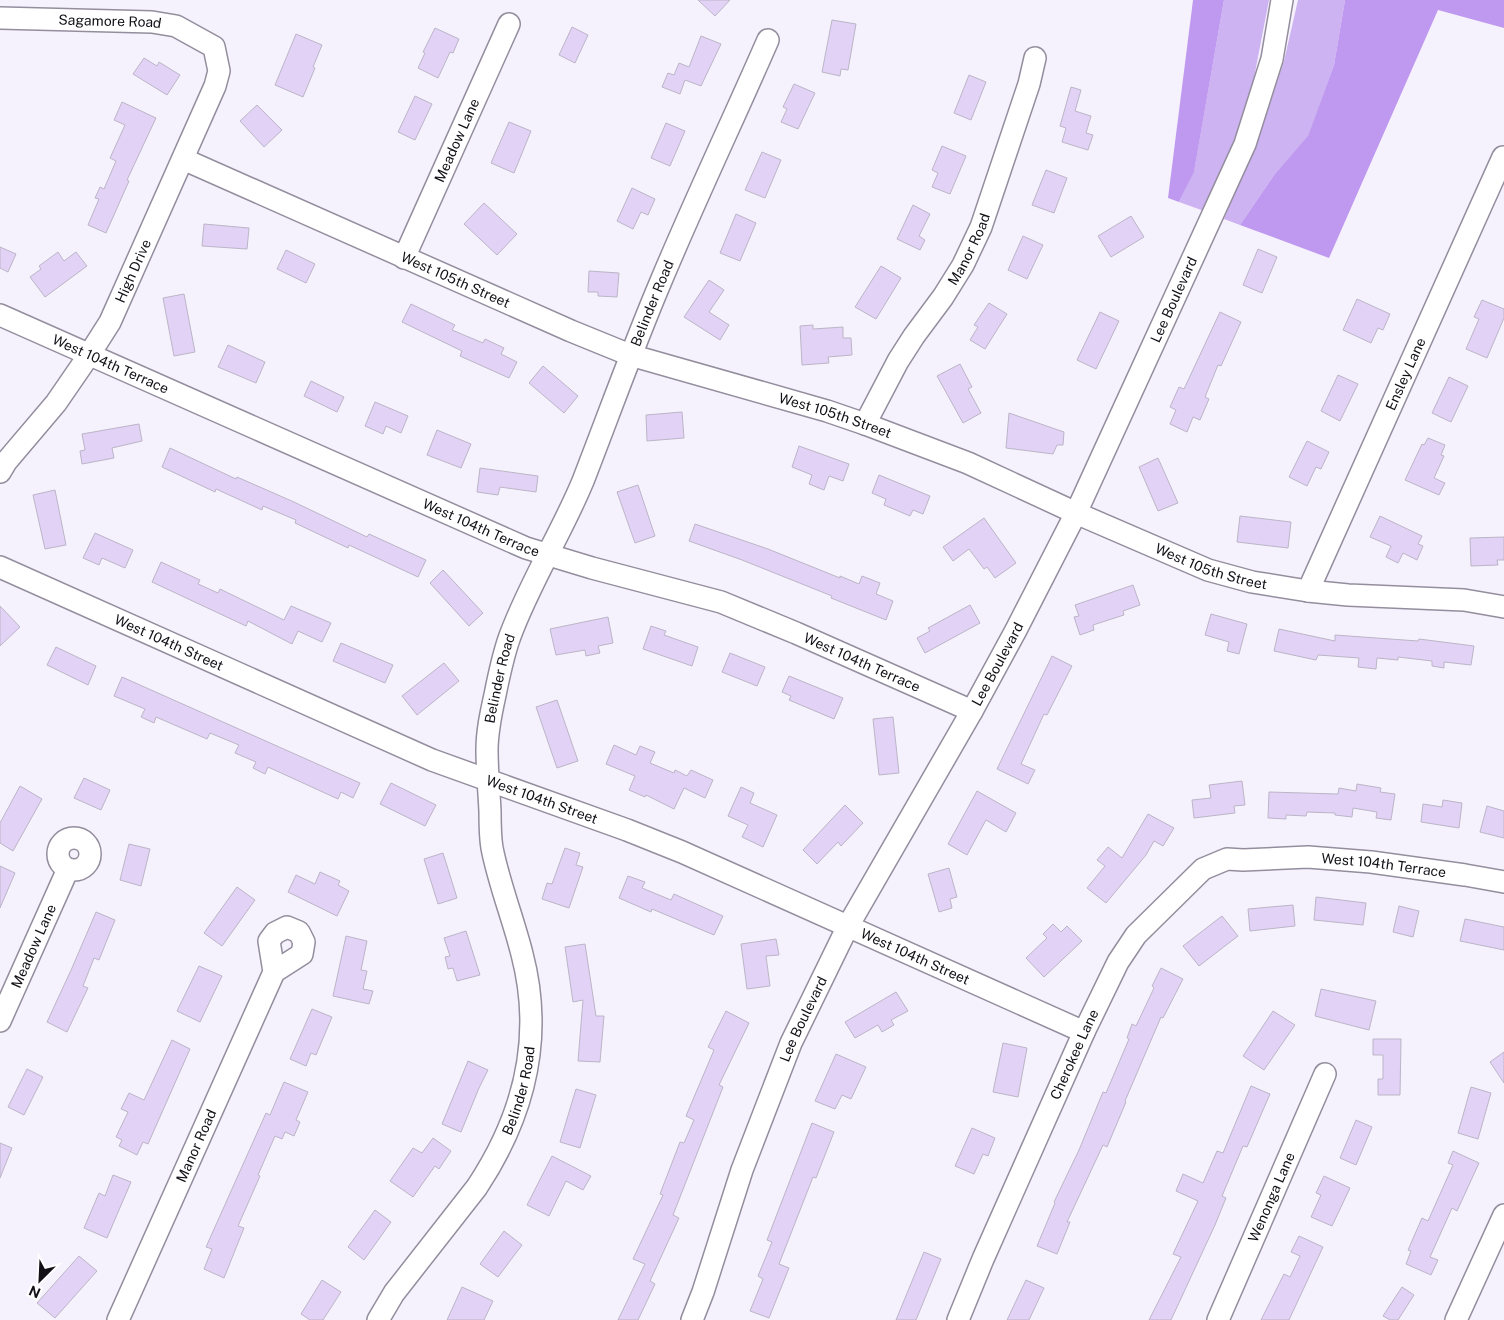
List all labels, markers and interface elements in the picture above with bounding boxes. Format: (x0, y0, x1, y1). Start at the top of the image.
street label: Sagamore Road (58, 12, 163, 31)
street label: Meadow Lane (431, 96, 483, 185)
street label: Manor Road (944, 211, 993, 288)
street label: High Drive (112, 237, 154, 305)
street label: West 105th Street (398, 249, 512, 311)
street label: Lee Boulevard (1147, 254, 1200, 345)
street label: Belinder Road (627, 258, 677, 349)
street label: West 104th Terrace (50, 331, 171, 397)
street label: Ensley Lane (1382, 335, 1429, 413)
street label: West 105th Street (777, 390, 894, 441)
street label: West 104th Terrace (420, 495, 541, 560)
street label: West 105th Street (1153, 540, 1268, 592)
street label: West 104th Street (112, 611, 226, 674)
street label: Lee Boulevard (968, 620, 1027, 709)
street label: West 104th Terrace (801, 629, 923, 695)
street label: Belinder Road (481, 632, 518, 725)
street label: West 104th Street (484, 772, 600, 827)
street label: West 104th Terrace (1321, 850, 1447, 880)
street label: Meadow Lane (8, 902, 59, 990)
street label: West 104th Street (858, 925, 972, 988)
street label: Lee Boulevard (776, 974, 830, 1064)
street label: Cherokee Lane (1047, 1007, 1102, 1102)
street label: Belinder Road (499, 1045, 538, 1138)
street label: Manor Road (173, 1107, 219, 1185)
street label: Wenonga Lane (1245, 1150, 1298, 1244)
north arrow (15, 1255, 65, 1305)
text: N (26, 1282, 43, 1301)

